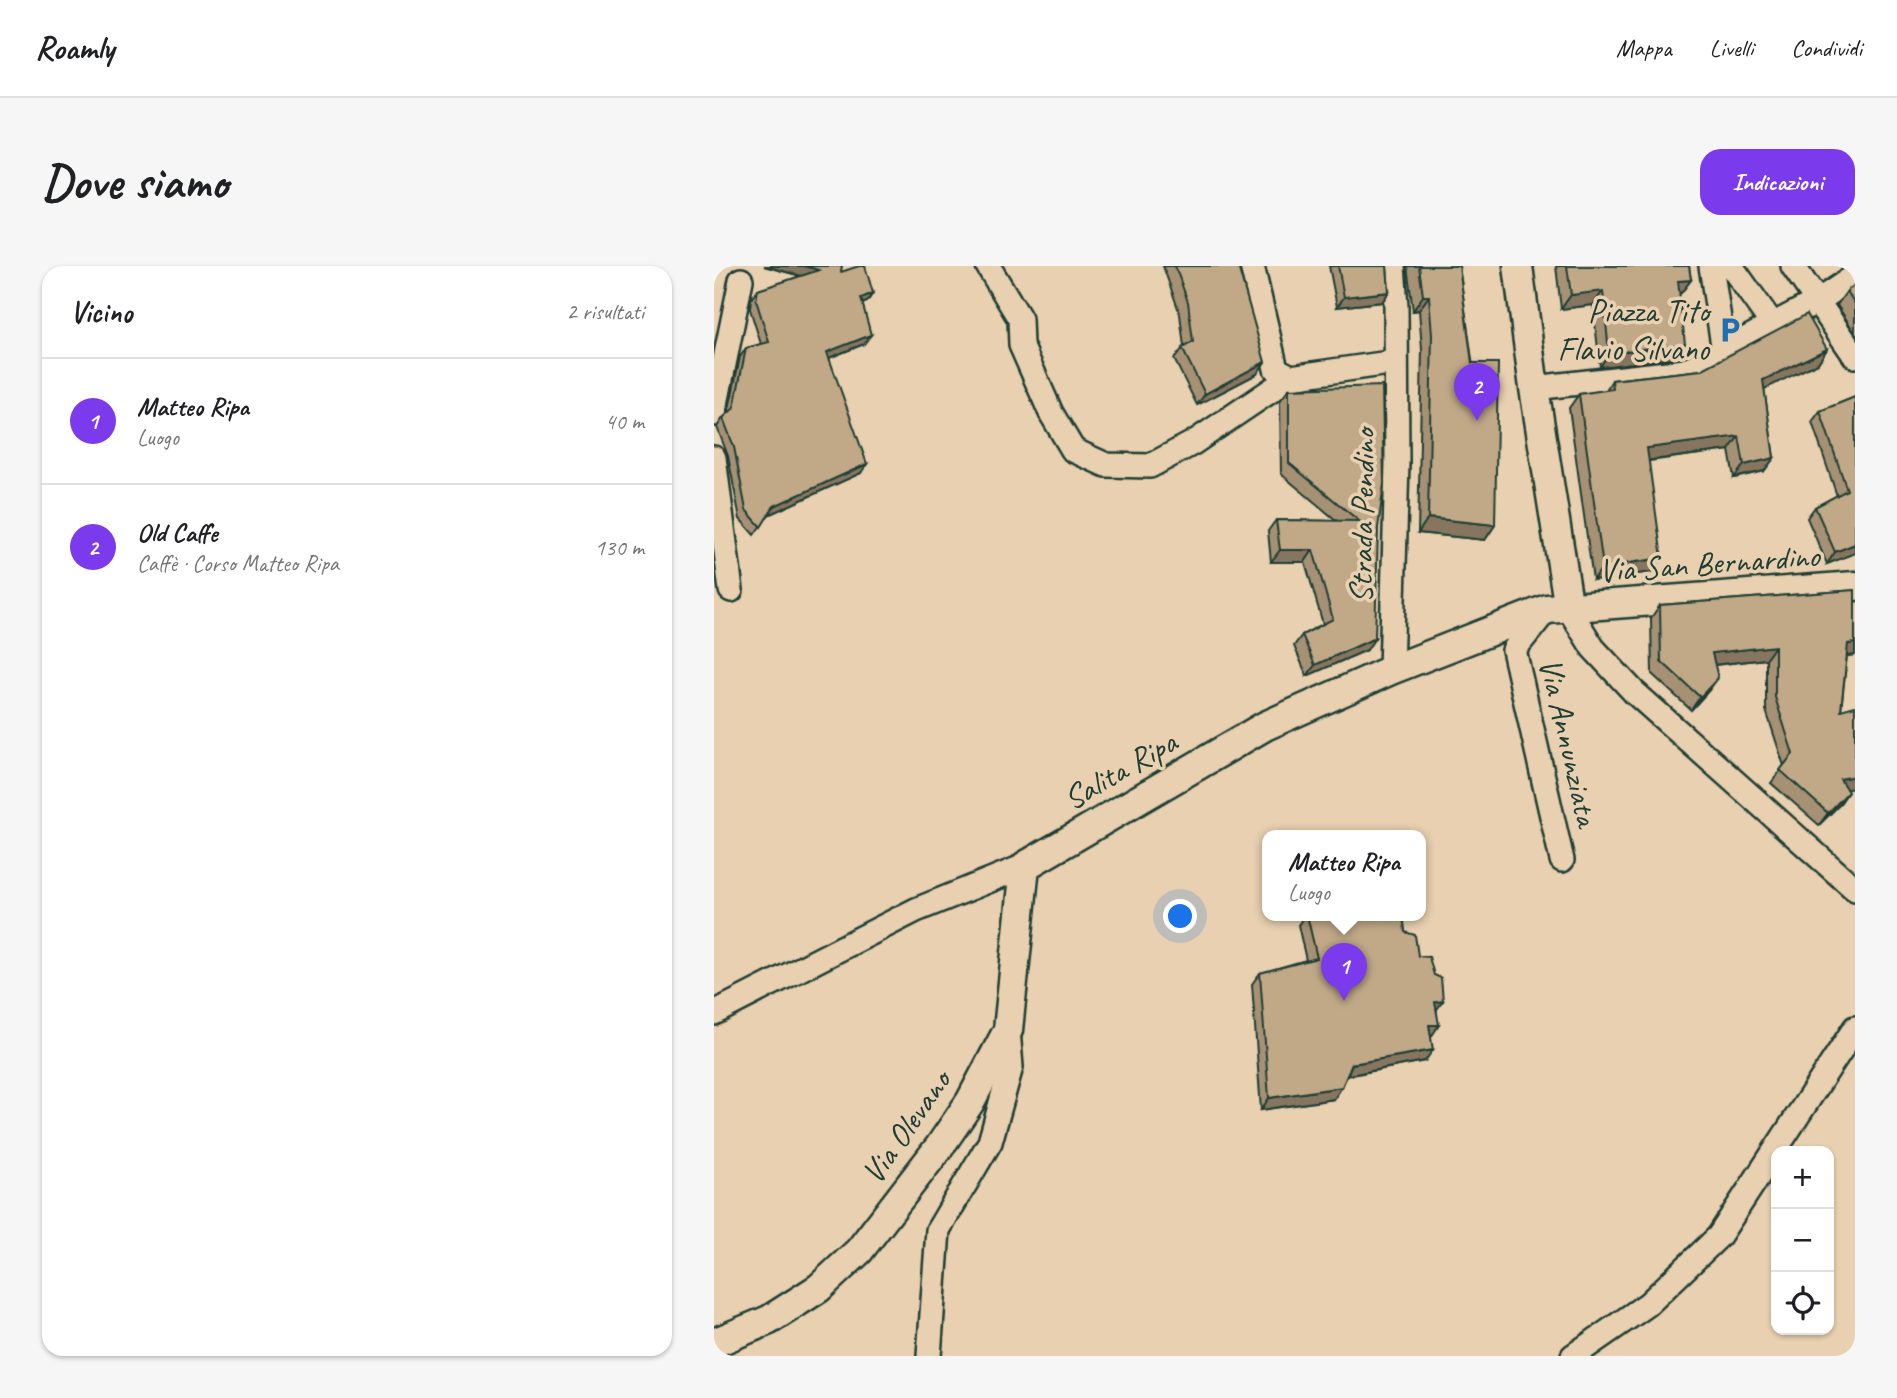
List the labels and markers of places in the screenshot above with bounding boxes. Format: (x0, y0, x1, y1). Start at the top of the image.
place label: Piazza Tito Flavio Silvano (1558, 290, 1712, 370)
parking icon: Piazza Tito Flavio Silvano (1715, 315, 1745, 345)
pin: 2 (1454, 363, 1500, 421)
pin: 1 (1321, 943, 1367, 1001)

